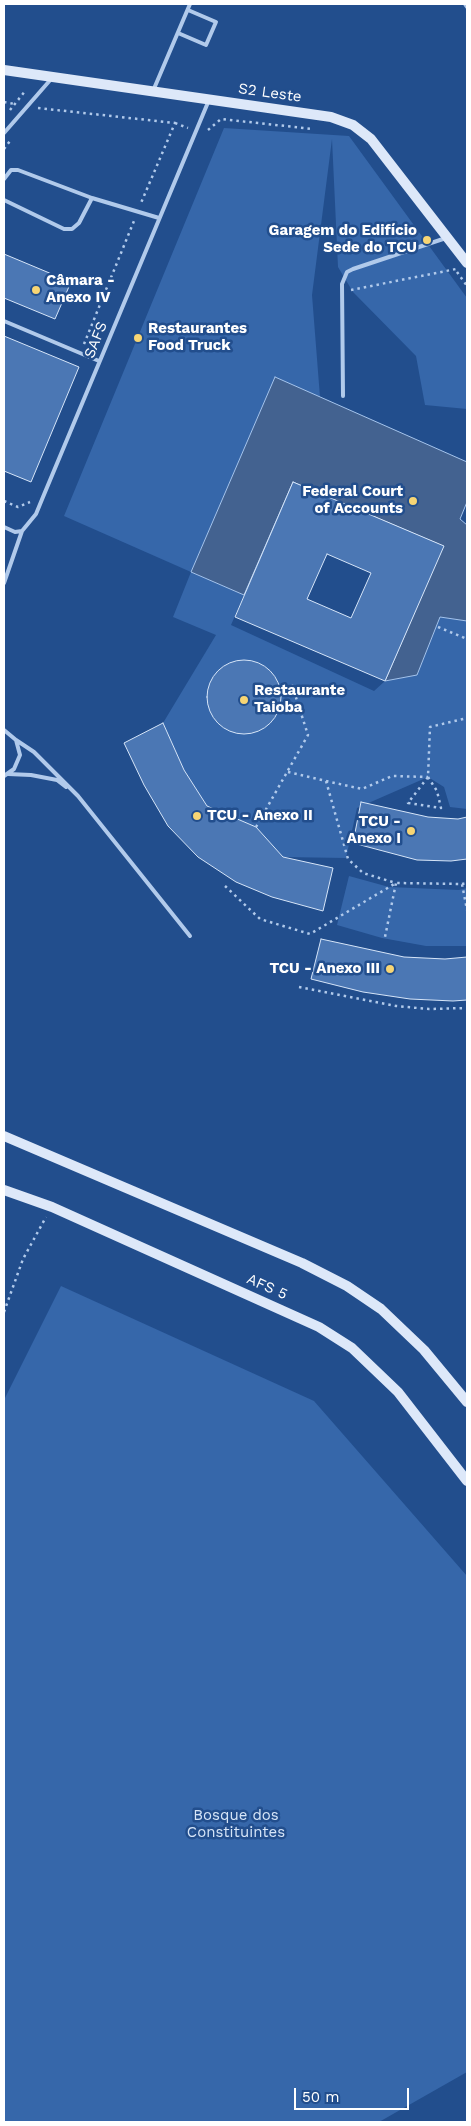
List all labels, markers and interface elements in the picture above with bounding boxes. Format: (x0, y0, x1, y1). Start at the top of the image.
street label: S2 Leste (237, 80, 303, 106)
place label: Garagem do Edifício Sede do TCU (269, 222, 417, 257)
marker: Garagem do Edifício Sede do TCU (421, 234, 433, 246)
place label: Câmara - Anexo IV (46, 272, 115, 307)
marker: Câmara - Anexo IV (30, 284, 42, 296)
street label: SAFS (81, 319, 111, 361)
place label: Restaurantes Food Truck (148, 320, 247, 355)
marker: Restaurantes Food Truck (132, 332, 144, 344)
place label: Federal Court of Accounts (302, 483, 403, 518)
marker: Federal Court of Accounts (407, 495, 419, 507)
place label: Restaurante Taioba (254, 682, 345, 717)
marker: Restaurante Taioba (238, 694, 250, 706)
place label: TCU - Anexo II (207, 807, 313, 825)
marker: TCU - Anexo II (191, 810, 203, 822)
place label: TCU - Anexo I (347, 813, 401, 848)
marker: TCU - Anexo I (405, 825, 417, 837)
place label: TCU - Anexo III (269, 960, 380, 978)
marker: TCU - Anexo III (384, 963, 396, 975)
street label: AFS 5 (244, 1270, 290, 1304)
park label: Bosque dos Constituintes (187, 1807, 285, 1842)
scale bar (296, 2078, 411, 2110)
text: 50 m (302, 2088, 339, 2106)

